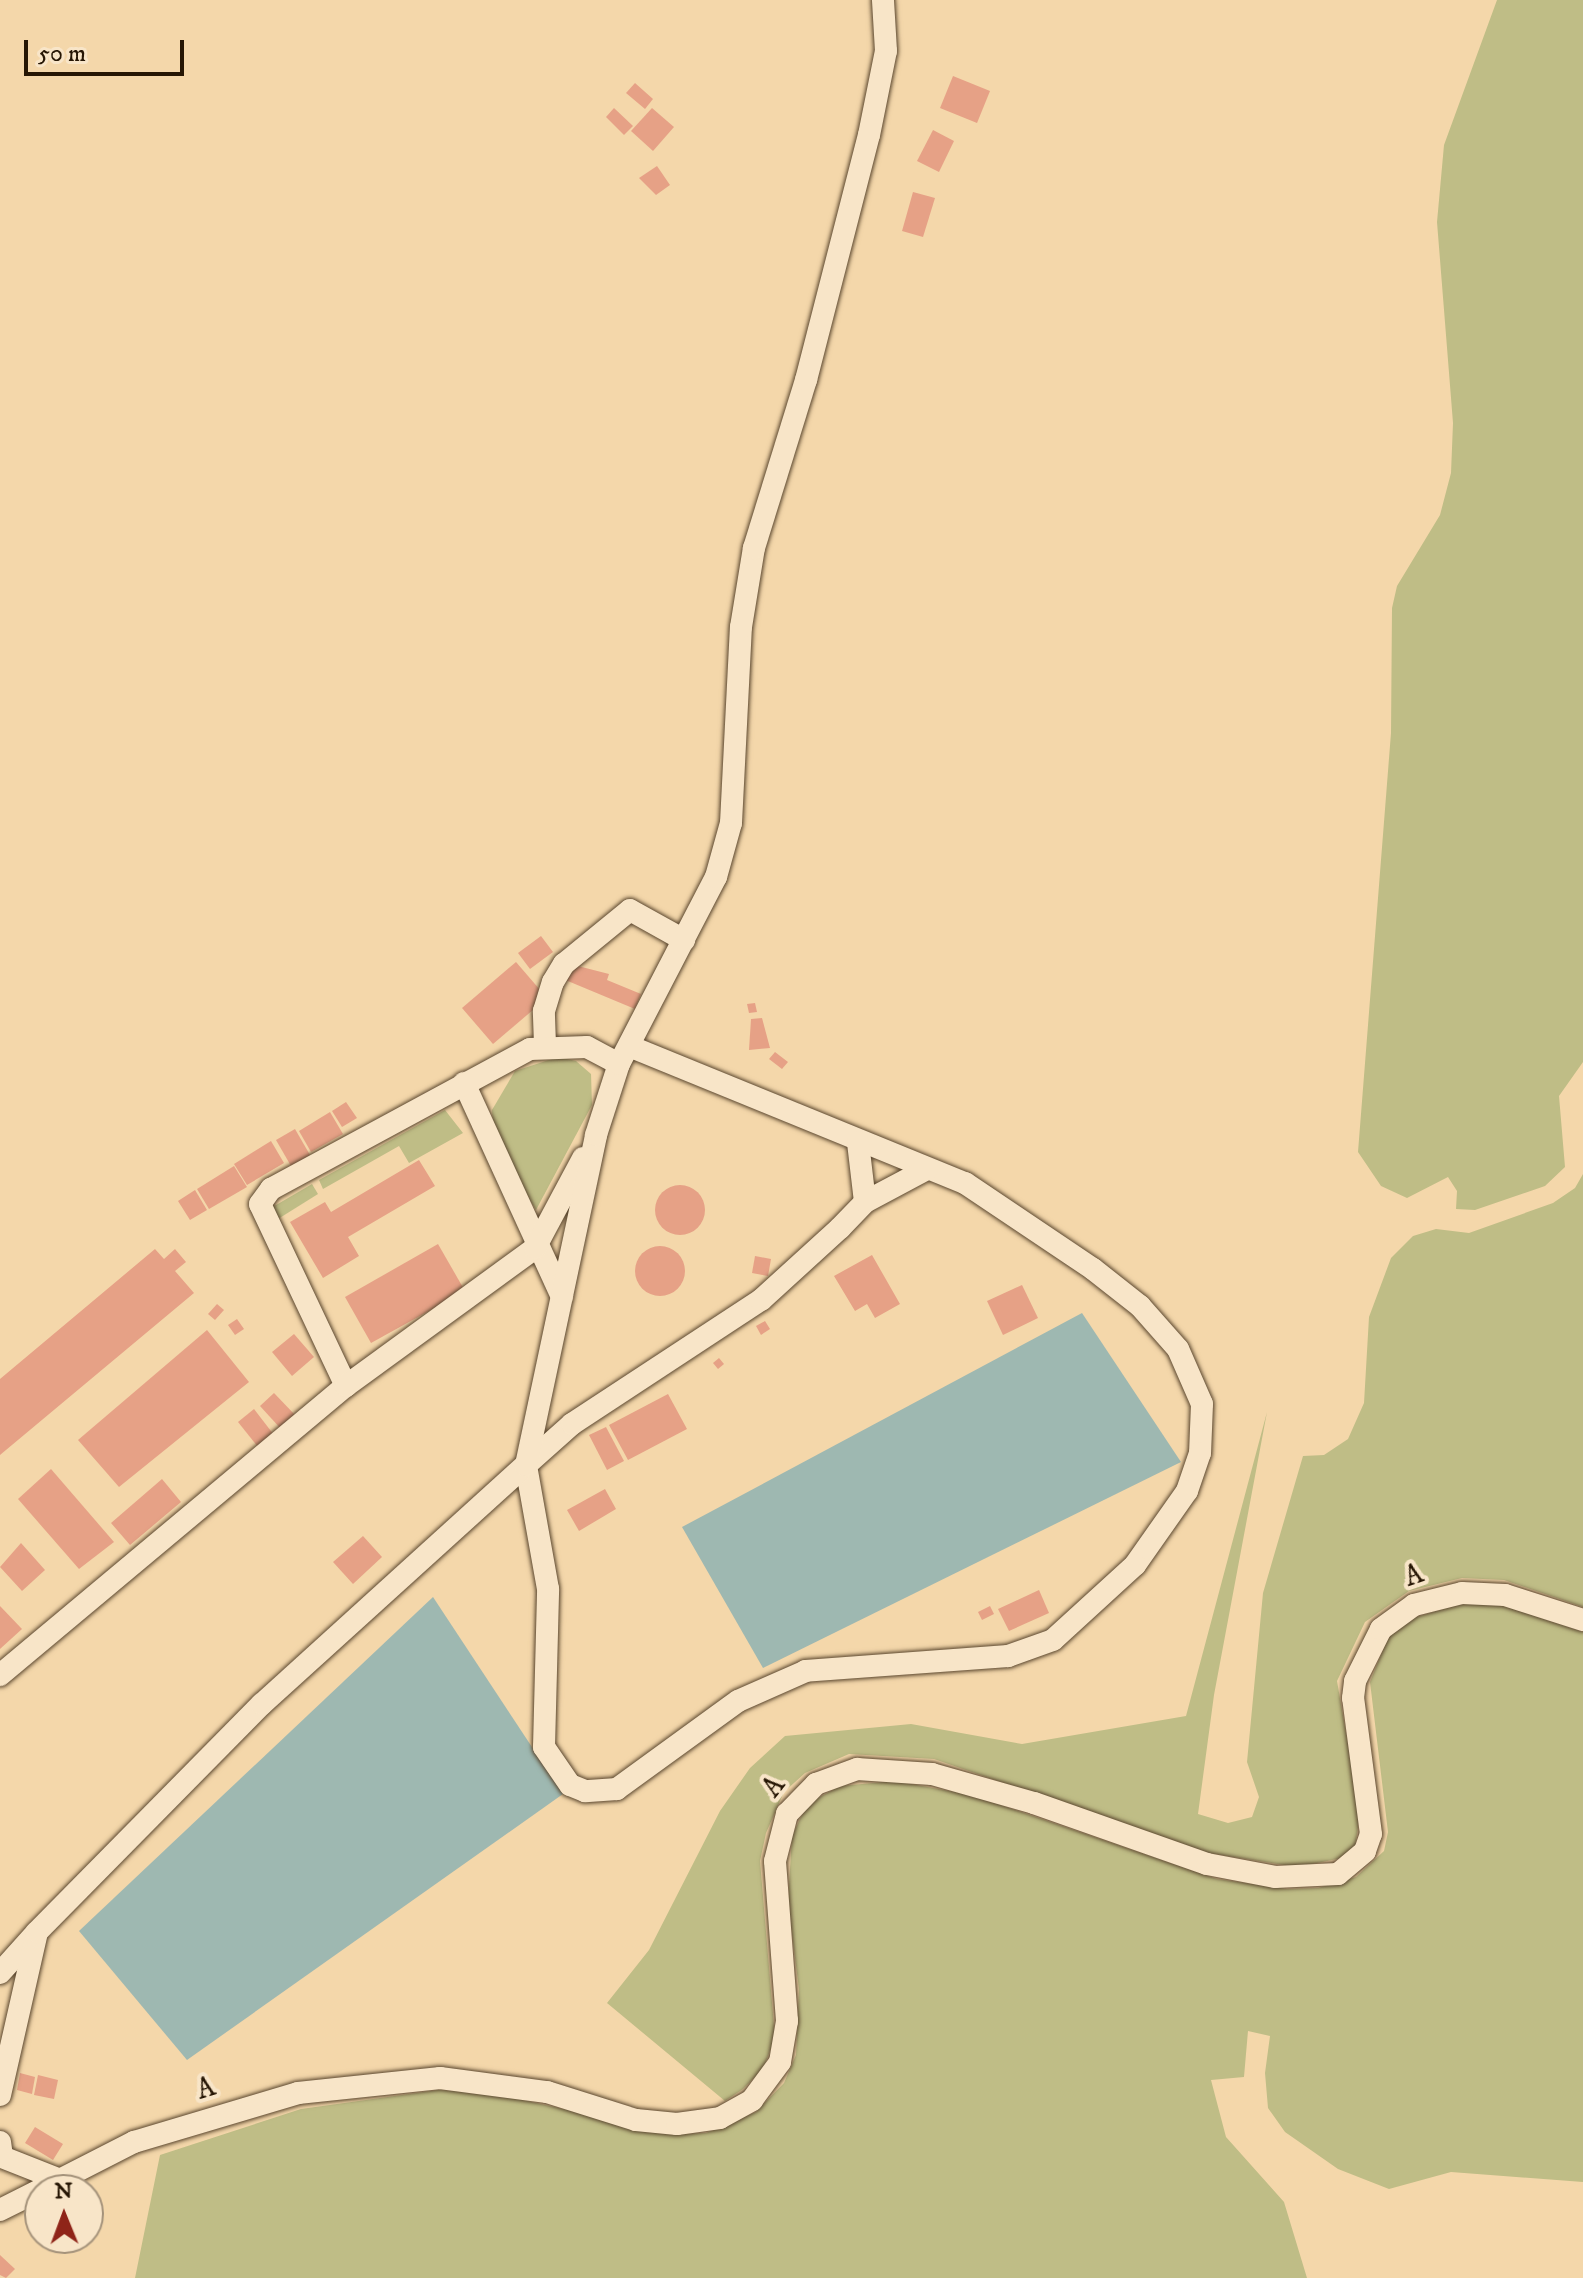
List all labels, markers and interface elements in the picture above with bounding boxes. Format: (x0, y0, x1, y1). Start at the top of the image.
scale bar (28, 24, 188, 74)
text: 50 m (38, 39, 86, 69)
street label: A (1400, 1557, 1428, 1595)
street label: A (755, 1770, 793, 1804)
street label: A (193, 2070, 219, 2108)
north arrow (24, 2174, 104, 2254)
text: N (54, 2178, 73, 2205)

